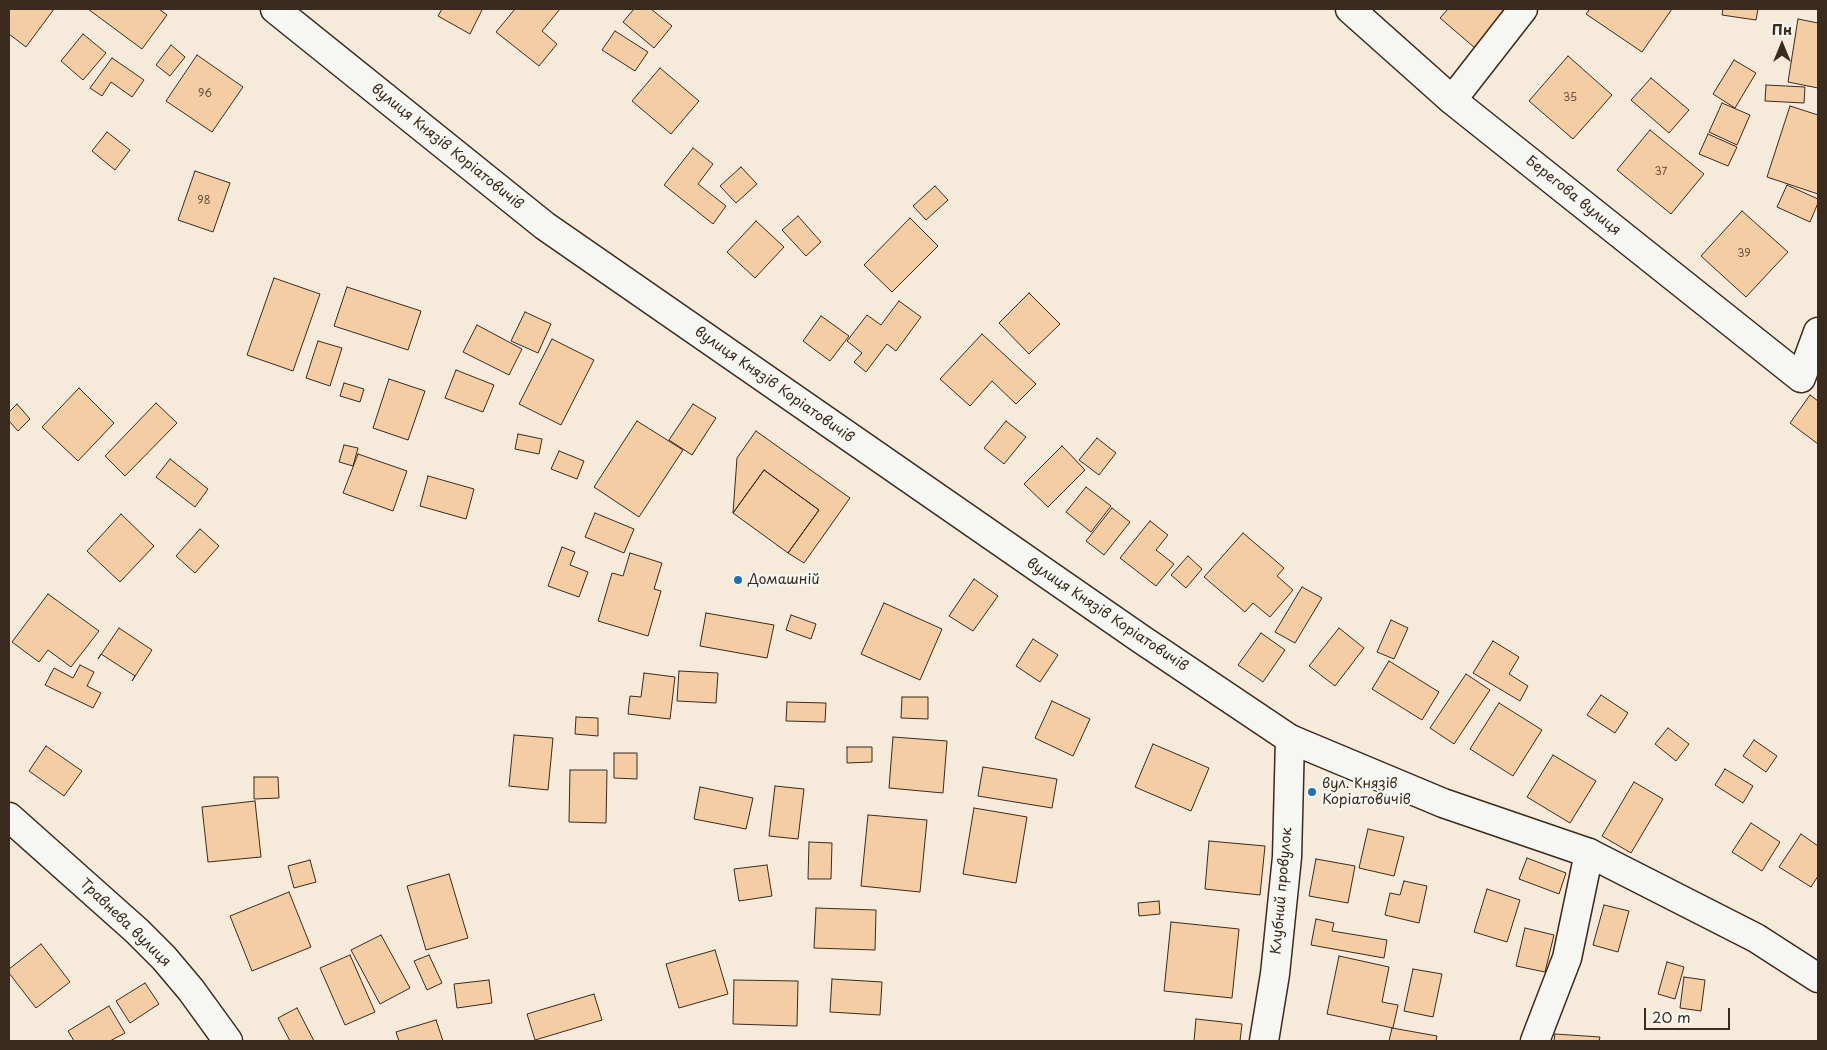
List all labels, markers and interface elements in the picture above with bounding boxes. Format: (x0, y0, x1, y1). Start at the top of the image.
text: Пн (1772, 19, 1792, 40)
north arrow (1757, 20, 1807, 70)
street label: вулиця Князів Коріатовичів (368, 81, 526, 213)
house number: 96 (198, 87, 212, 101)
house number: 35 (1563, 91, 1577, 105)
street label: Берегова вулиця (1522, 153, 1624, 239)
house number: 37 (1655, 165, 1667, 179)
house number: 98 (197, 194, 211, 208)
house number: 39 (1737, 247, 1751, 261)
street label: вулиця Князів Коріатовичів (691, 323, 857, 447)
street label: вулиця Князів Коріатовичів (1023, 555, 1191, 675)
place label: Домашній (748, 572, 820, 588)
marker: Домашній (732, 574, 744, 586)
place label: вул. Князів Коріатовичів (1322, 776, 1411, 809)
marker: вул. Князів Коріатовичів (1306, 786, 1318, 798)
street label: Клубний провулок (1268, 827, 1296, 955)
street label: Травнева вулиця (76, 875, 174, 971)
scale bar (1647, 998, 1733, 1030)
text: 20 m (1652, 1005, 1691, 1028)

